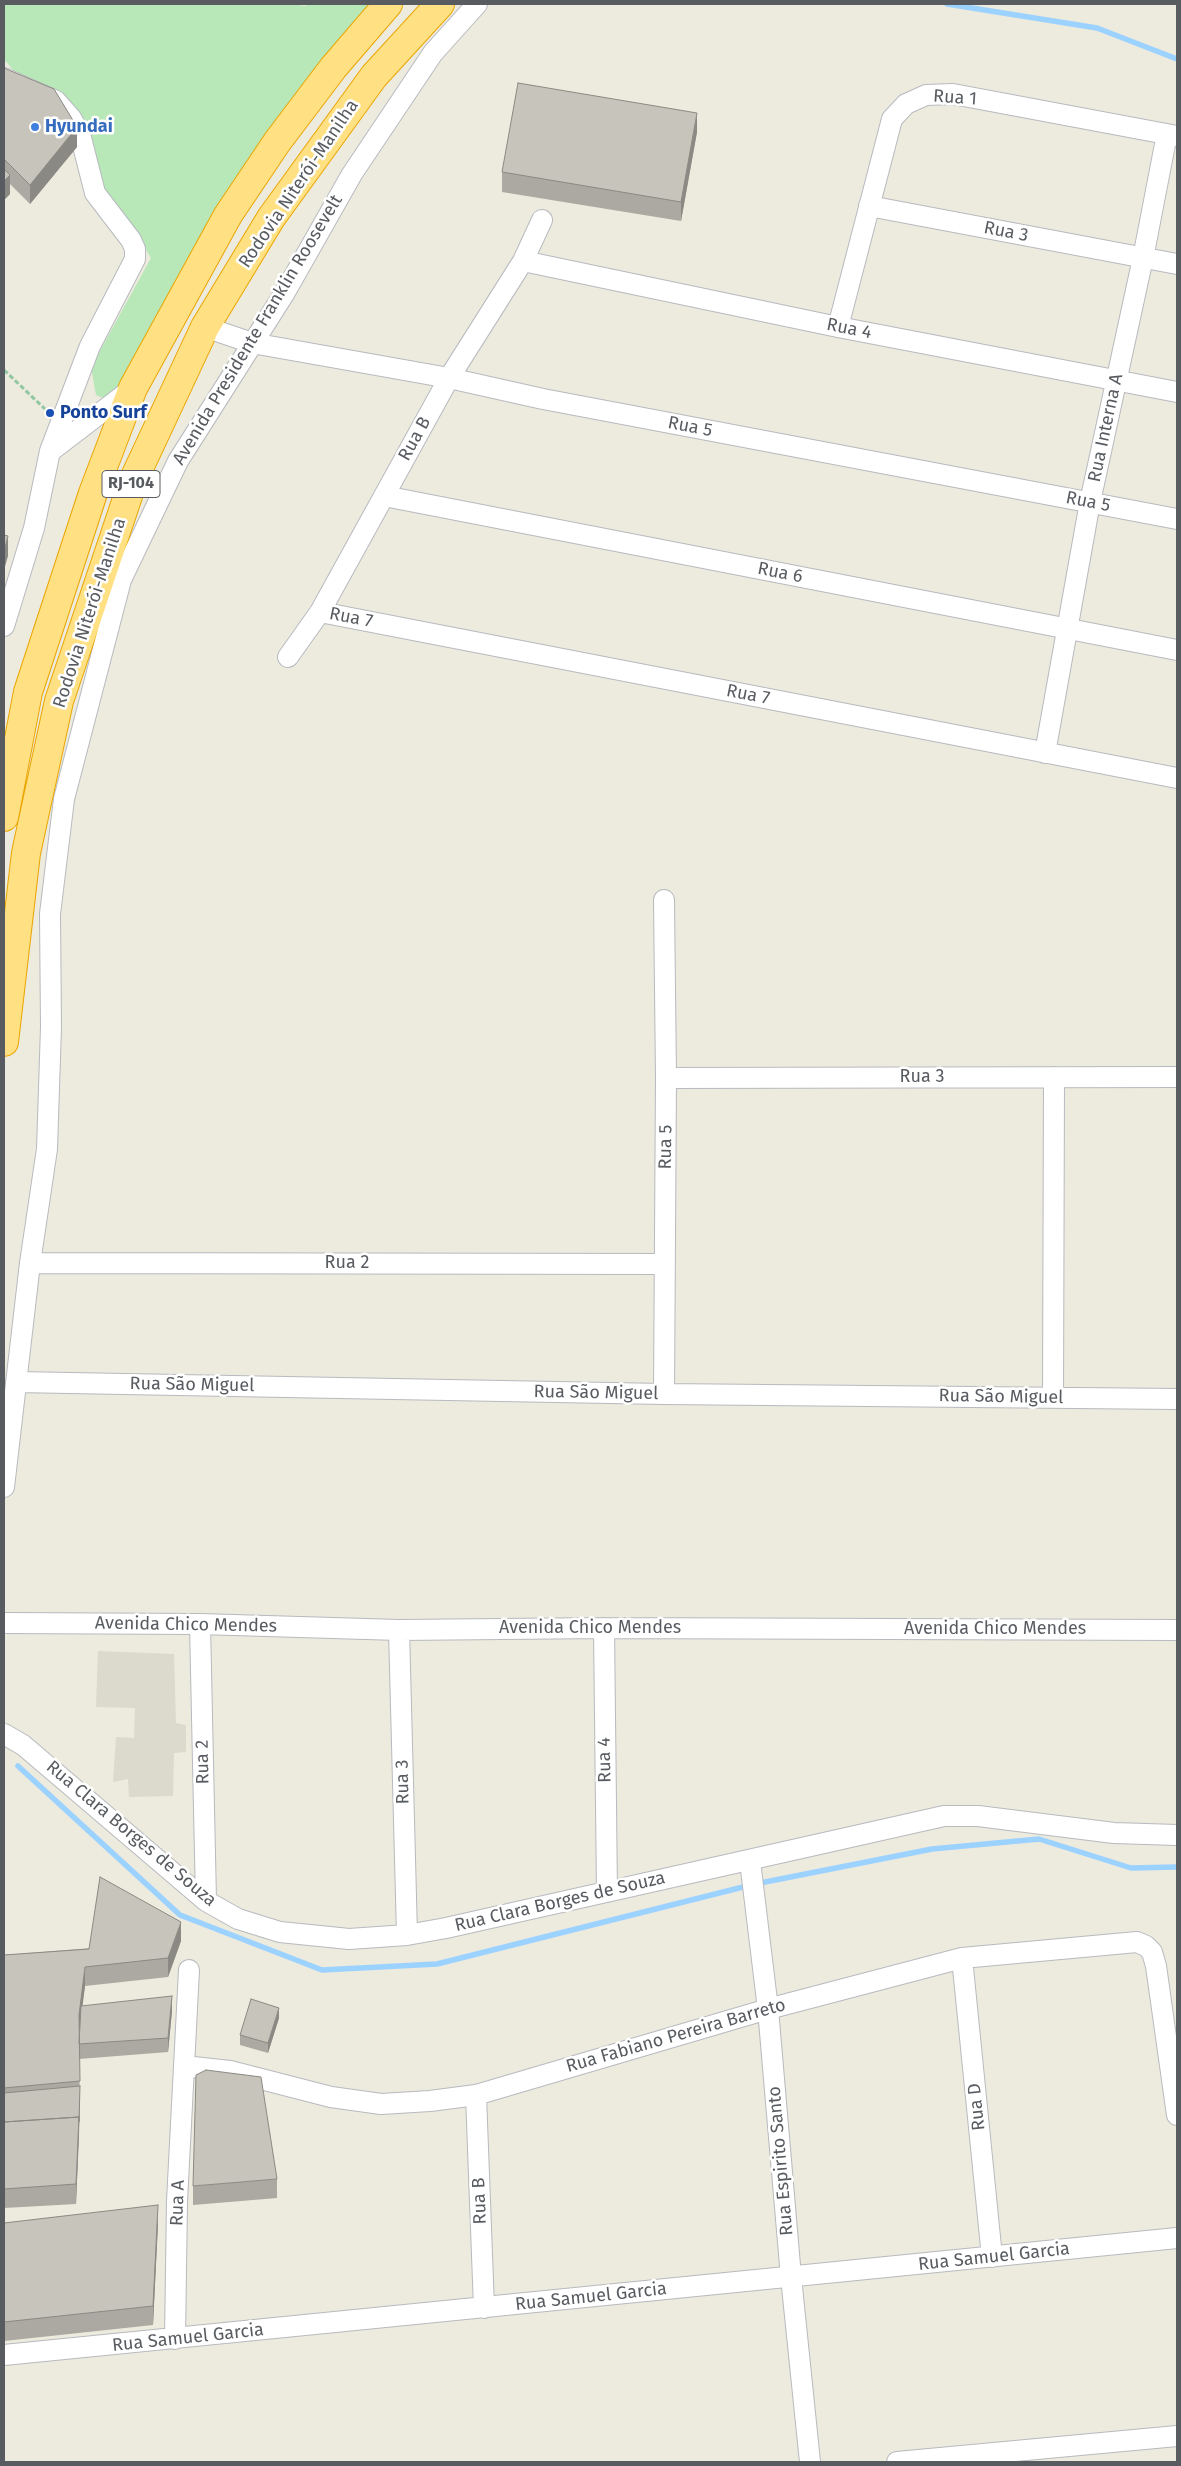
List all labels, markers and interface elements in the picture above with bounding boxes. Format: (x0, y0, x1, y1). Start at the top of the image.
street label: Rua 1 (932, 86, 978, 110)
street label: Rodovia Niterói-Manilha (235, 96, 363, 272)
place label: Hyundai (45, 116, 113, 138)
marker: Hyundai (29, 121, 41, 133)
street label: Avenida Presidente Franklin Roosevelt (169, 191, 347, 469)
street label: Rua 3 (982, 217, 1030, 247)
street label: Rua 4 (825, 314, 873, 344)
street label: Rua Interna A (1084, 372, 1128, 484)
place label: Ponto Surf (60, 402, 147, 424)
marker: Ponto Surf (44, 407, 56, 419)
street label: Rua 5 (666, 412, 714, 442)
street label: Rua B (394, 413, 436, 465)
road number: RJ-104 (102, 470, 160, 498)
street label: Rua 5 (1064, 487, 1112, 517)
street label: Rodovia Niterói-Manilha (49, 515, 131, 711)
street label: Rua 6 (756, 558, 804, 588)
street label: Rua 7 (327, 603, 375, 633)
street label: Rua 7 (724, 680, 772, 710)
street label: Rua 3 (900, 1066, 944, 1088)
street label: Rua 5 (655, 1124, 677, 1170)
street label: Rua 2 (325, 1252, 369, 1274)
street label: Rua São Miguel (130, 1373, 254, 1397)
street label: Rua São Miguel (534, 1381, 658, 1405)
street label: Rua São Miguel (939, 1385, 1063, 1409)
street label: Avenida Chico Mendes (95, 1613, 277, 1637)
street label: Avenida Chico Mendes (499, 1617, 681, 1639)
street label: Avenida Chico Mendes (904, 1618, 1086, 1640)
street label: Rua 4 (594, 1737, 616, 1783)
street label: Rua 2 (192, 1739, 214, 1785)
street label: Rua Clara Borges de Souza (42, 1756, 220, 1912)
street label: Rua 3 (392, 1759, 414, 1805)
street label: Rua Clara Borges de Souza (453, 1867, 667, 1937)
street label: Rua Fabiano Pereira Barreto (564, 1994, 788, 2078)
street label: Rua D (964, 2082, 990, 2132)
street label: Rua Espirito Santo (764, 2085, 798, 2237)
street label: Rua B (468, 2177, 492, 2225)
street label: Rua A (166, 2180, 190, 2226)
street label: Rua Samuel Garcia (917, 2238, 1071, 2276)
street label: Rua Samuel Garcia (514, 2278, 668, 2316)
street label: Rua Samuel Garcia (111, 2319, 265, 2357)

